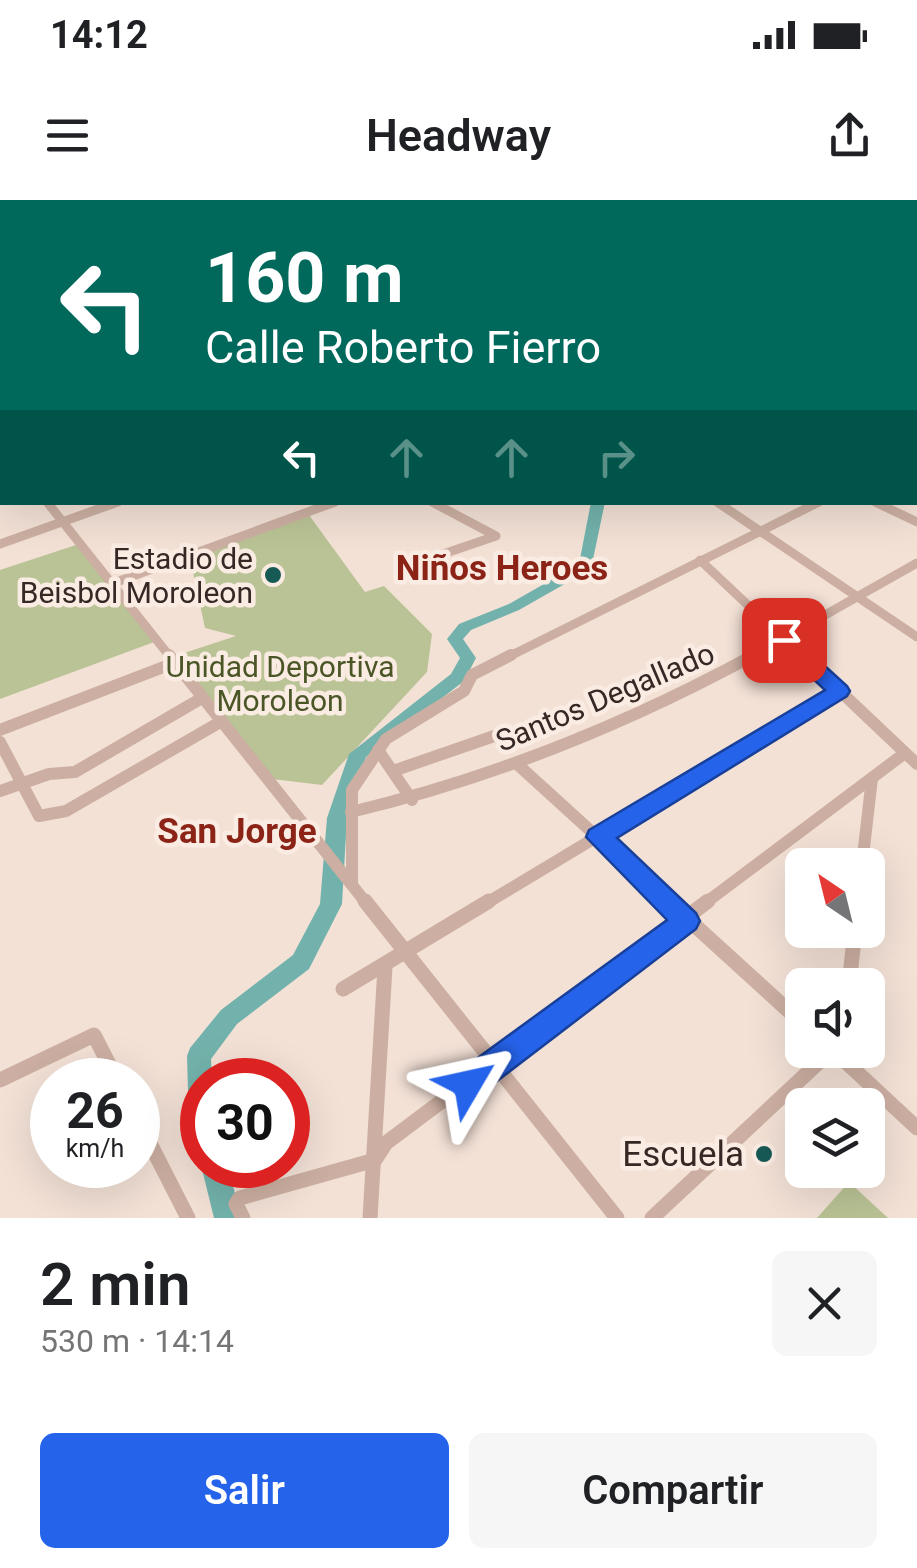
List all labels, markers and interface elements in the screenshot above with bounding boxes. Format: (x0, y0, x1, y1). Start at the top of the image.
text: 14:12 (50, 13, 148, 57)
icon: menu (40, 108, 95, 163)
icon: share (822, 108, 877, 163)
text: Headway (366, 109, 551, 162)
text: 160 m (205, 237, 404, 319)
icon: left (40, 240, 170, 370)
text: Calle Roberto Fierro (205, 321, 601, 374)
icon: left (274, 430, 329, 485)
icon: ahead (379, 430, 434, 485)
icon: ahead (484, 430, 539, 485)
icon: right (589, 430, 644, 485)
place label: Estadio de Beisbol Moroleon (20, 541, 253, 610)
district label: Niños Heroes (396, 548, 608, 589)
marker: Estadio de Beisbol Moroleon (262, 564, 284, 586)
pin (742, 598, 827, 683)
icon: arrive (757, 613, 812, 668)
street label: Santos Degallado (490, 635, 720, 759)
park label: Unidad Deportiva Moroleon (165, 649, 395, 718)
district label: San Jorge (157, 811, 317, 852)
north arrow (785, 848, 885, 948)
map controls (785, 848, 885, 1188)
button: sound (785, 968, 885, 1068)
position arrow (416, 1032, 520, 1136)
speed limit sign: 30 (180, 1058, 310, 1188)
text: 26 (66, 1082, 124, 1140)
button: layers (785, 1088, 885, 1188)
text: km/h (66, 1134, 124, 1163)
place label: Escuela (622, 1134, 744, 1175)
marker: Escuela (753, 1143, 775, 1165)
text: 2 min (40, 1249, 190, 1320)
button: close (772, 1251, 877, 1356)
text: 530 m · 14:14 (40, 1322, 234, 1360)
button: Salir (40, 1433, 449, 1548)
button: Compartir (469, 1433, 877, 1548)

